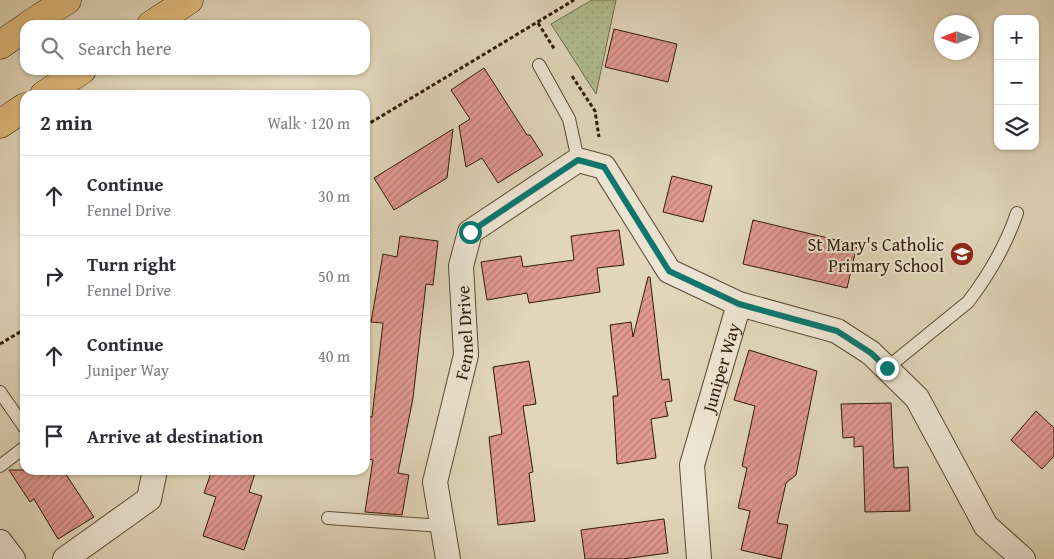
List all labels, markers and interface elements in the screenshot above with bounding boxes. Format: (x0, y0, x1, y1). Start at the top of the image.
north arrow (934, 15, 979, 60)
map controls (994, 15, 1039, 150)
button: + (994, 15, 1039, 60)
search box (20, 20, 370, 75)
icon: search (38, 34, 66, 62)
text: Search here (78, 34, 172, 62)
button: − (994, 60, 1039, 105)
button: layers (994, 105, 1039, 150)
text: 2 min (40, 107, 92, 138)
text: Walk · 120 m (267, 111, 350, 135)
text: Continue (87, 170, 164, 198)
icon: ahead (40, 182, 68, 210)
text: 30 m (318, 184, 350, 208)
text: Fennel Drive (87, 198, 171, 222)
route start (459, 221, 482, 244)
place label: St Mary's Catholic Primary School (807, 231, 944, 279)
school or university icon: St Mary's Catholic Primary School (949, 241, 975, 267)
text: Turn right (87, 250, 176, 278)
icon: right (40, 262, 68, 290)
text: 50 m (318, 264, 350, 288)
text: Fennel Drive (87, 278, 171, 302)
street label: Fennel Drive (447, 285, 479, 383)
street label: Juniper Way (694, 319, 746, 417)
text: Continue (87, 330, 164, 358)
icon: ahead (40, 342, 68, 370)
text: 40 m (318, 344, 350, 368)
route end (876, 357, 899, 380)
text: Juniper Way (87, 358, 169, 382)
icon: arrive (40, 422, 68, 450)
text: Arrive at destination (87, 422, 263, 450)

